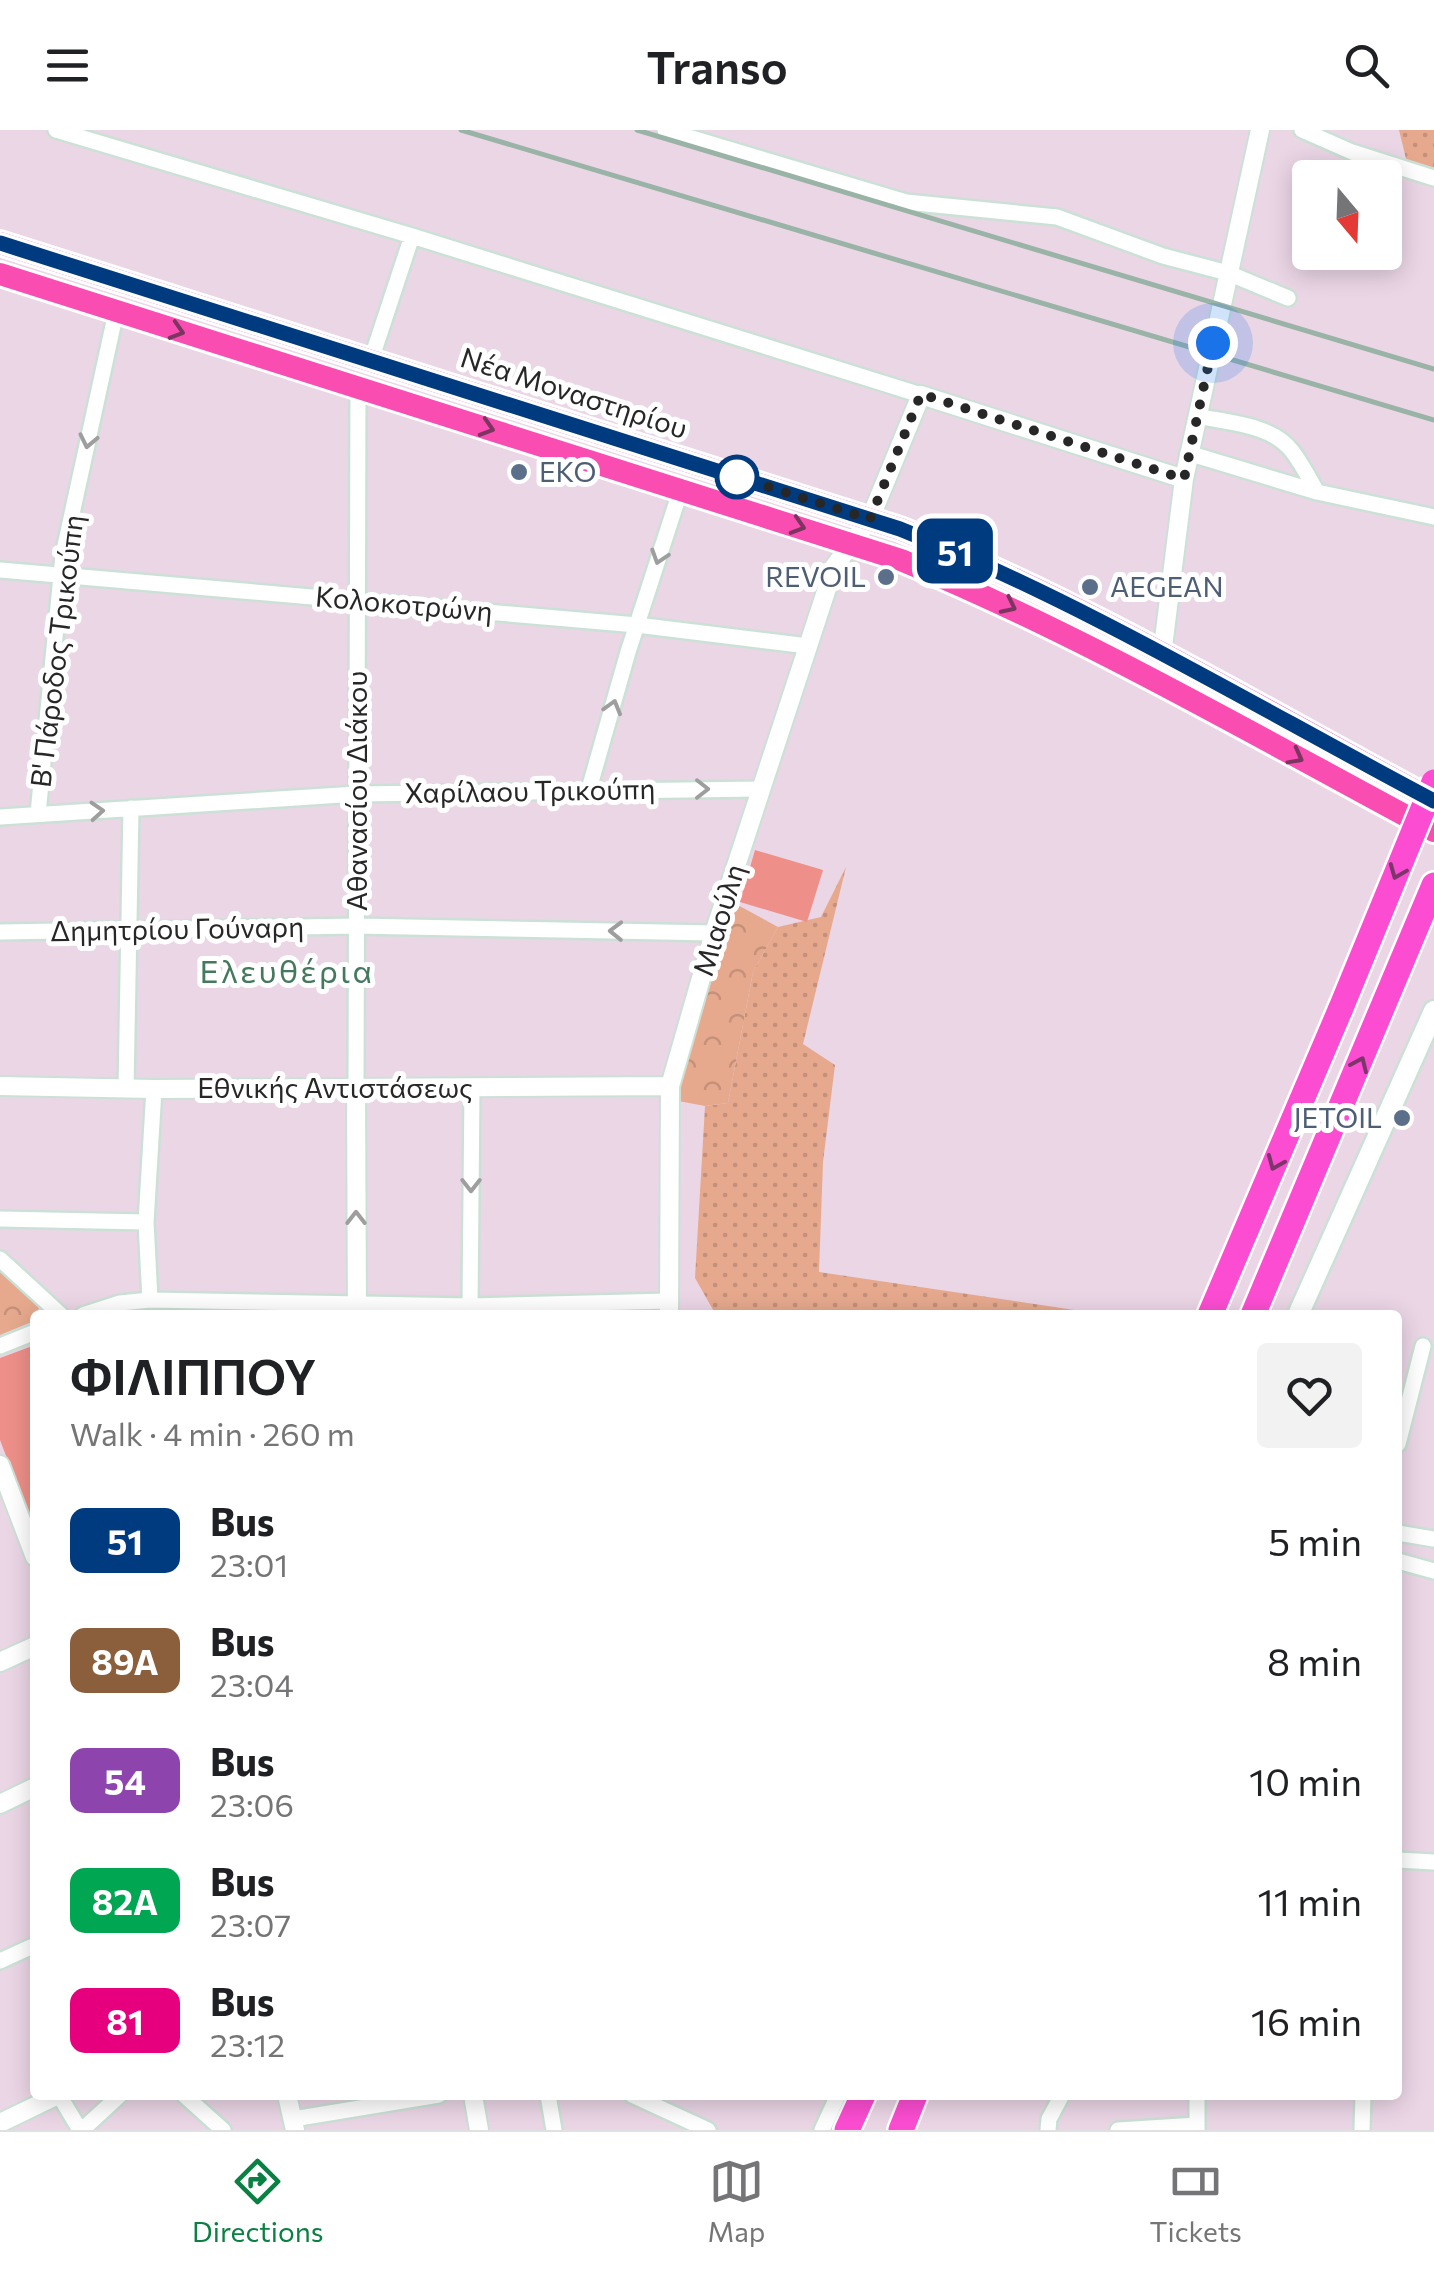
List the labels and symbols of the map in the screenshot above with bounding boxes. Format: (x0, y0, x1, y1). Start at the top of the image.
north arrow (1292, 160, 1402, 270)
your location (1188, 318, 1238, 368)
one-way arrow (168, 319, 185, 340)
street label: Νέα Μοναστηρίου (457, 339, 692, 445)
one-way arrow (478, 417, 495, 437)
one-way arrow (79, 433, 100, 450)
place label: EKO (539, 454, 596, 488)
unlabelled marker (716, 456, 758, 498)
marker: EKO (508, 461, 530, 483)
street label: Β' Πάροδος Τρικούπη (22, 513, 90, 789)
one-way arrow (788, 514, 805, 534)
line badge: 51 (910, 518, 1000, 584)
one-way arrow (651, 548, 671, 565)
place label: REVOIL (765, 559, 866, 593)
marker: REVOIL (875, 566, 897, 588)
place label: AEGEAN (1110, 569, 1224, 603)
marker: AEGEAN (1079, 576, 1101, 598)
street label: Κολοκοτρώνη (314, 578, 494, 628)
one-way arrow (998, 594, 1016, 613)
street label: Αθανασίου Διάκου (339, 671, 373, 911)
one-way arrow (601, 699, 622, 716)
one-way arrow (1286, 745, 1304, 764)
street label: Χαρίλαου Τρικούπη (404, 771, 656, 809)
one-way arrow (694, 778, 710, 800)
one-way arrow (90, 800, 106, 822)
street label: Μιαούλη (685, 860, 751, 980)
one-way arrow (1389, 862, 1409, 880)
street label: Δημητρίου Γούναρη (50, 909, 304, 947)
one-way arrow (608, 920, 624, 942)
district label: Ελευθέρια (199, 950, 375, 990)
one-way arrow (1348, 1056, 1368, 1074)
street label: Εθνικής Αντιστάσεως (197, 1070, 473, 1104)
place label: JETOIL (1293, 1100, 1382, 1134)
marker: JETOIL (1391, 1107, 1413, 1129)
one-way arrow (1267, 1152, 1287, 1170)
one-way arrow (460, 1178, 482, 1193)
one-way arrow (345, 1209, 367, 1224)

